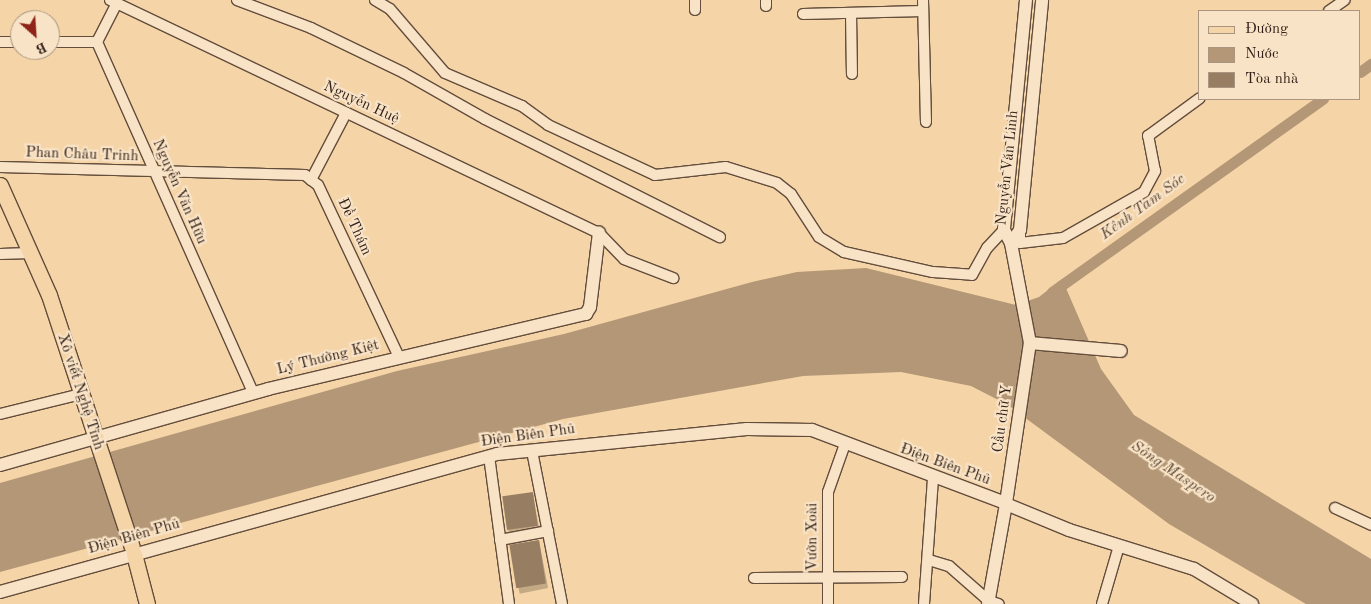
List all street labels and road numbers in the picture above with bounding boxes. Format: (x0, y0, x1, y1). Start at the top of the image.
street label: Nguyễn Huệ (320, 78, 402, 128)
street label: Nguyễn Văn Linh (993, 110, 1023, 226)
street label: Nguyễn Văn Hữu (148, 137, 210, 247)
street label: Phan Châu Trinh (25, 144, 139, 166)
street label: Đề Thám (333, 196, 375, 258)
street label: Xô viết Nghệ Tĩnh (53, 332, 107, 452)
street label: Lý Thường Kiệt (275, 337, 381, 379)
street label: Cầu chữ Y (989, 384, 1017, 454)
street label: Điện Biên Phủ (480, 420, 576, 452)
street label: Điện Biên Phủ (897, 440, 993, 490)
street label: Vườn Xoài (804, 503, 822, 571)
street label: Điện Biên Phủ (86, 515, 182, 559)

